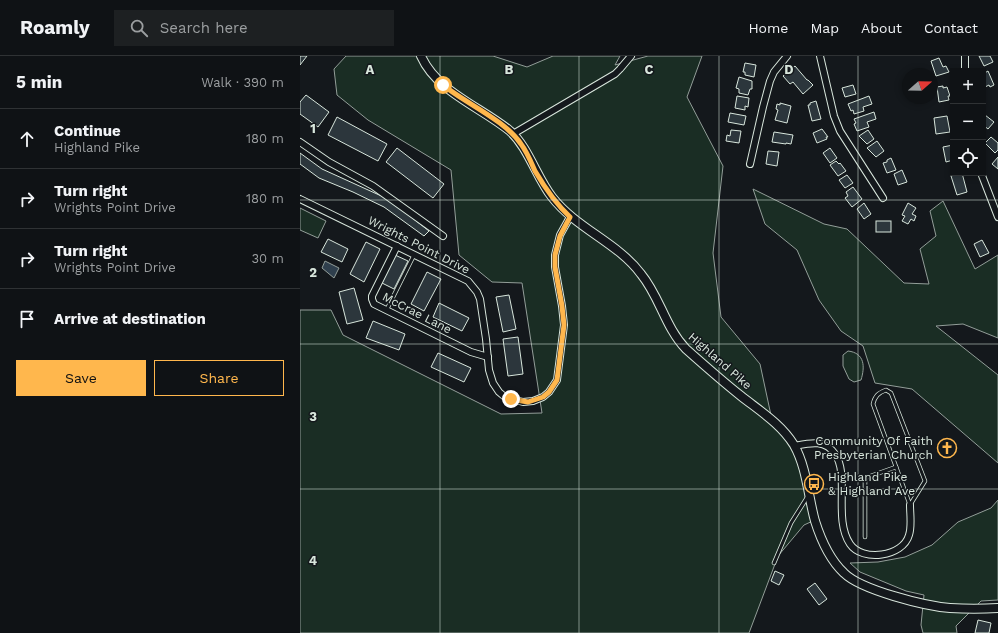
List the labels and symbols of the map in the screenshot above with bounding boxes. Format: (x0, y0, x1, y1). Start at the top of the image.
text: A (366, 62, 375, 77)
text: B (505, 62, 514, 77)
text: C (645, 62, 654, 77)
text: D (784, 62, 794, 77)
north arrow (902, 68, 938, 104)
route start (434, 76, 452, 94)
text: 1 (310, 121, 316, 136)
street label: Wrights Point Drive (366, 213, 472, 277)
text: 2 (309, 265, 317, 280)
street label: McCrae Lane (380, 290, 454, 336)
street label: Highland Pike (685, 330, 755, 392)
route end (502, 390, 520, 408)
text: 3 (309, 409, 317, 424)
place label: Community Of Faith Presbyterian Church (814, 434, 933, 462)
church icon: Community Of Faith Presbyterian Church (936, 437, 958, 459)
place label: Highland Pike & Highland Ave (828, 470, 915, 498)
bus stop icon: Highland Pike & Highland Ave (803, 473, 825, 495)
text: 4 (309, 553, 318, 568)

